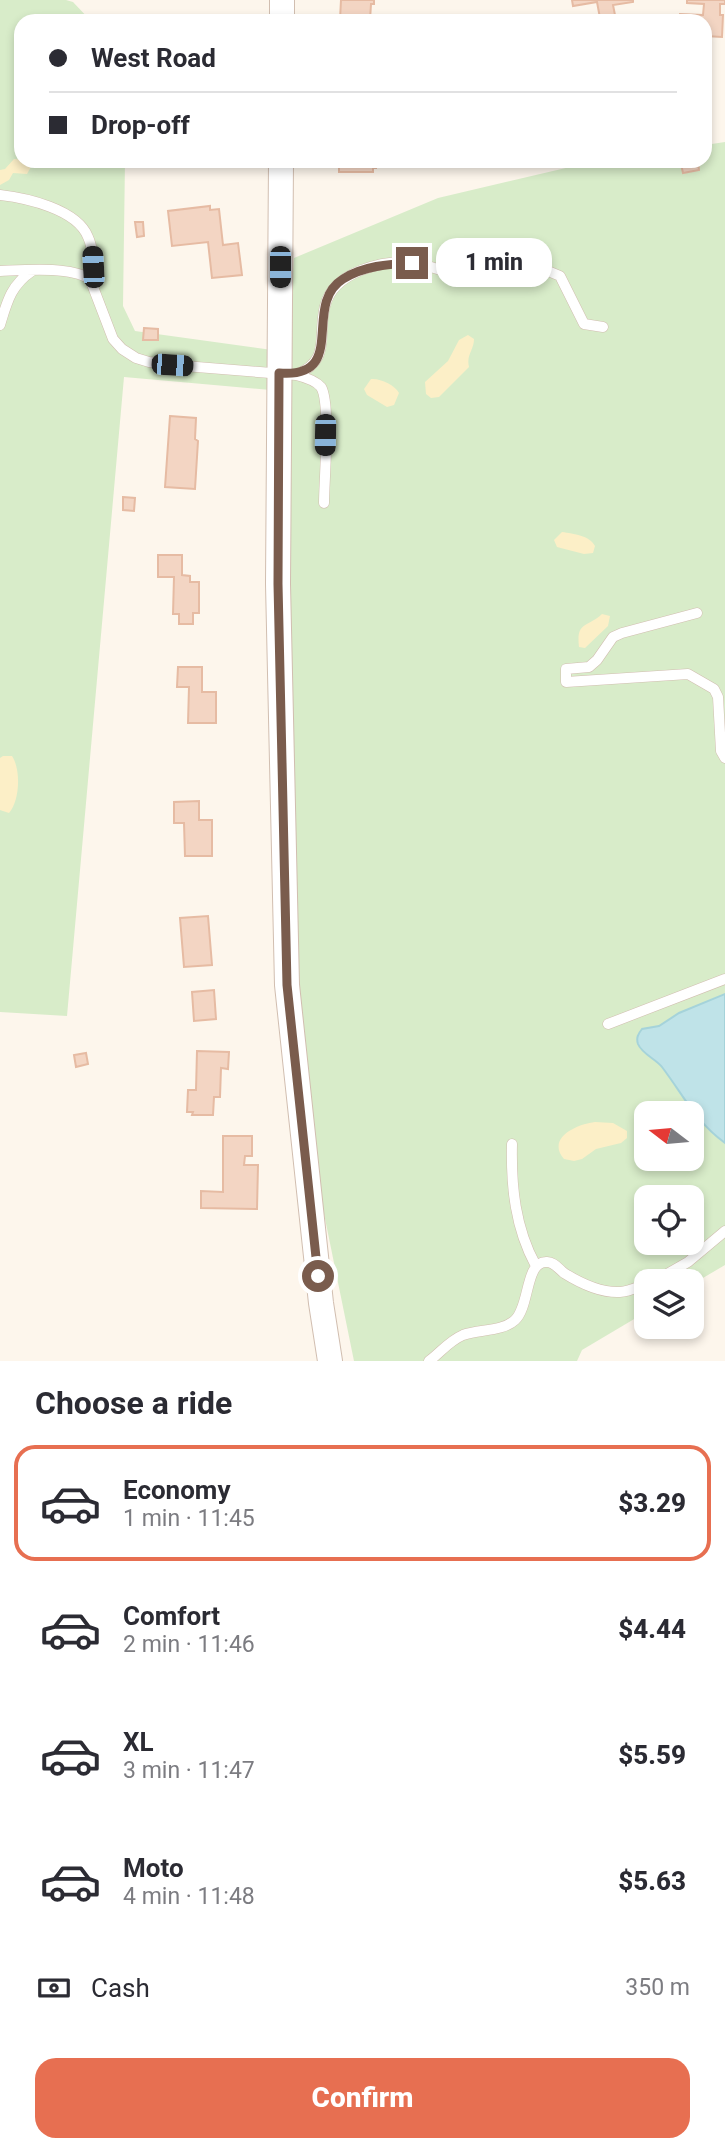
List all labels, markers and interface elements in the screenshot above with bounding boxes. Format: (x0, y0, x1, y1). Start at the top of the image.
text: West Road (91, 43, 216, 73)
text: Drop-off (91, 110, 190, 140)
callout: 1 min (436, 238, 552, 288)
car (82, 245, 105, 289)
car (270, 246, 291, 288)
route end (396, 247, 428, 279)
text: 1 min (465, 249, 523, 276)
car (151, 353, 194, 377)
car (315, 414, 336, 456)
north arrow (634, 1101, 704, 1171)
map controls (634, 1101, 704, 1339)
button: locate (634, 1185, 704, 1255)
route start (302, 1260, 334, 1292)
button: layers (634, 1269, 704, 1339)
text: Choose a ride (35, 1384, 232, 1422)
icon: car (39, 1472, 102, 1535)
text: Economy (123, 1475, 230, 1505)
text: $3.29 (618, 1488, 686, 1518)
text: 1 min · 11:45 (123, 1505, 255, 1532)
icon: car (39, 1598, 102, 1661)
text: Comfort (123, 1601, 220, 1631)
text: $4.44 (618, 1614, 686, 1644)
text: 2 min · 11:46 (123, 1631, 255, 1658)
icon: car (39, 1724, 102, 1787)
text: XL (123, 1727, 154, 1757)
text: $5.59 (618, 1740, 686, 1770)
text: 3 min · 11:47 (123, 1757, 255, 1784)
icon: car (39, 1850, 102, 1913)
text: Moto (123, 1853, 184, 1883)
text: $5.63 (618, 1866, 686, 1896)
text: 4 min · 11:48 (123, 1883, 255, 1910)
icon: cash (35, 1969, 73, 2007)
text: Cash (91, 1973, 150, 2003)
text: 350 m (625, 1974, 690, 2001)
button: Confirm (35, 2058, 690, 2138)

